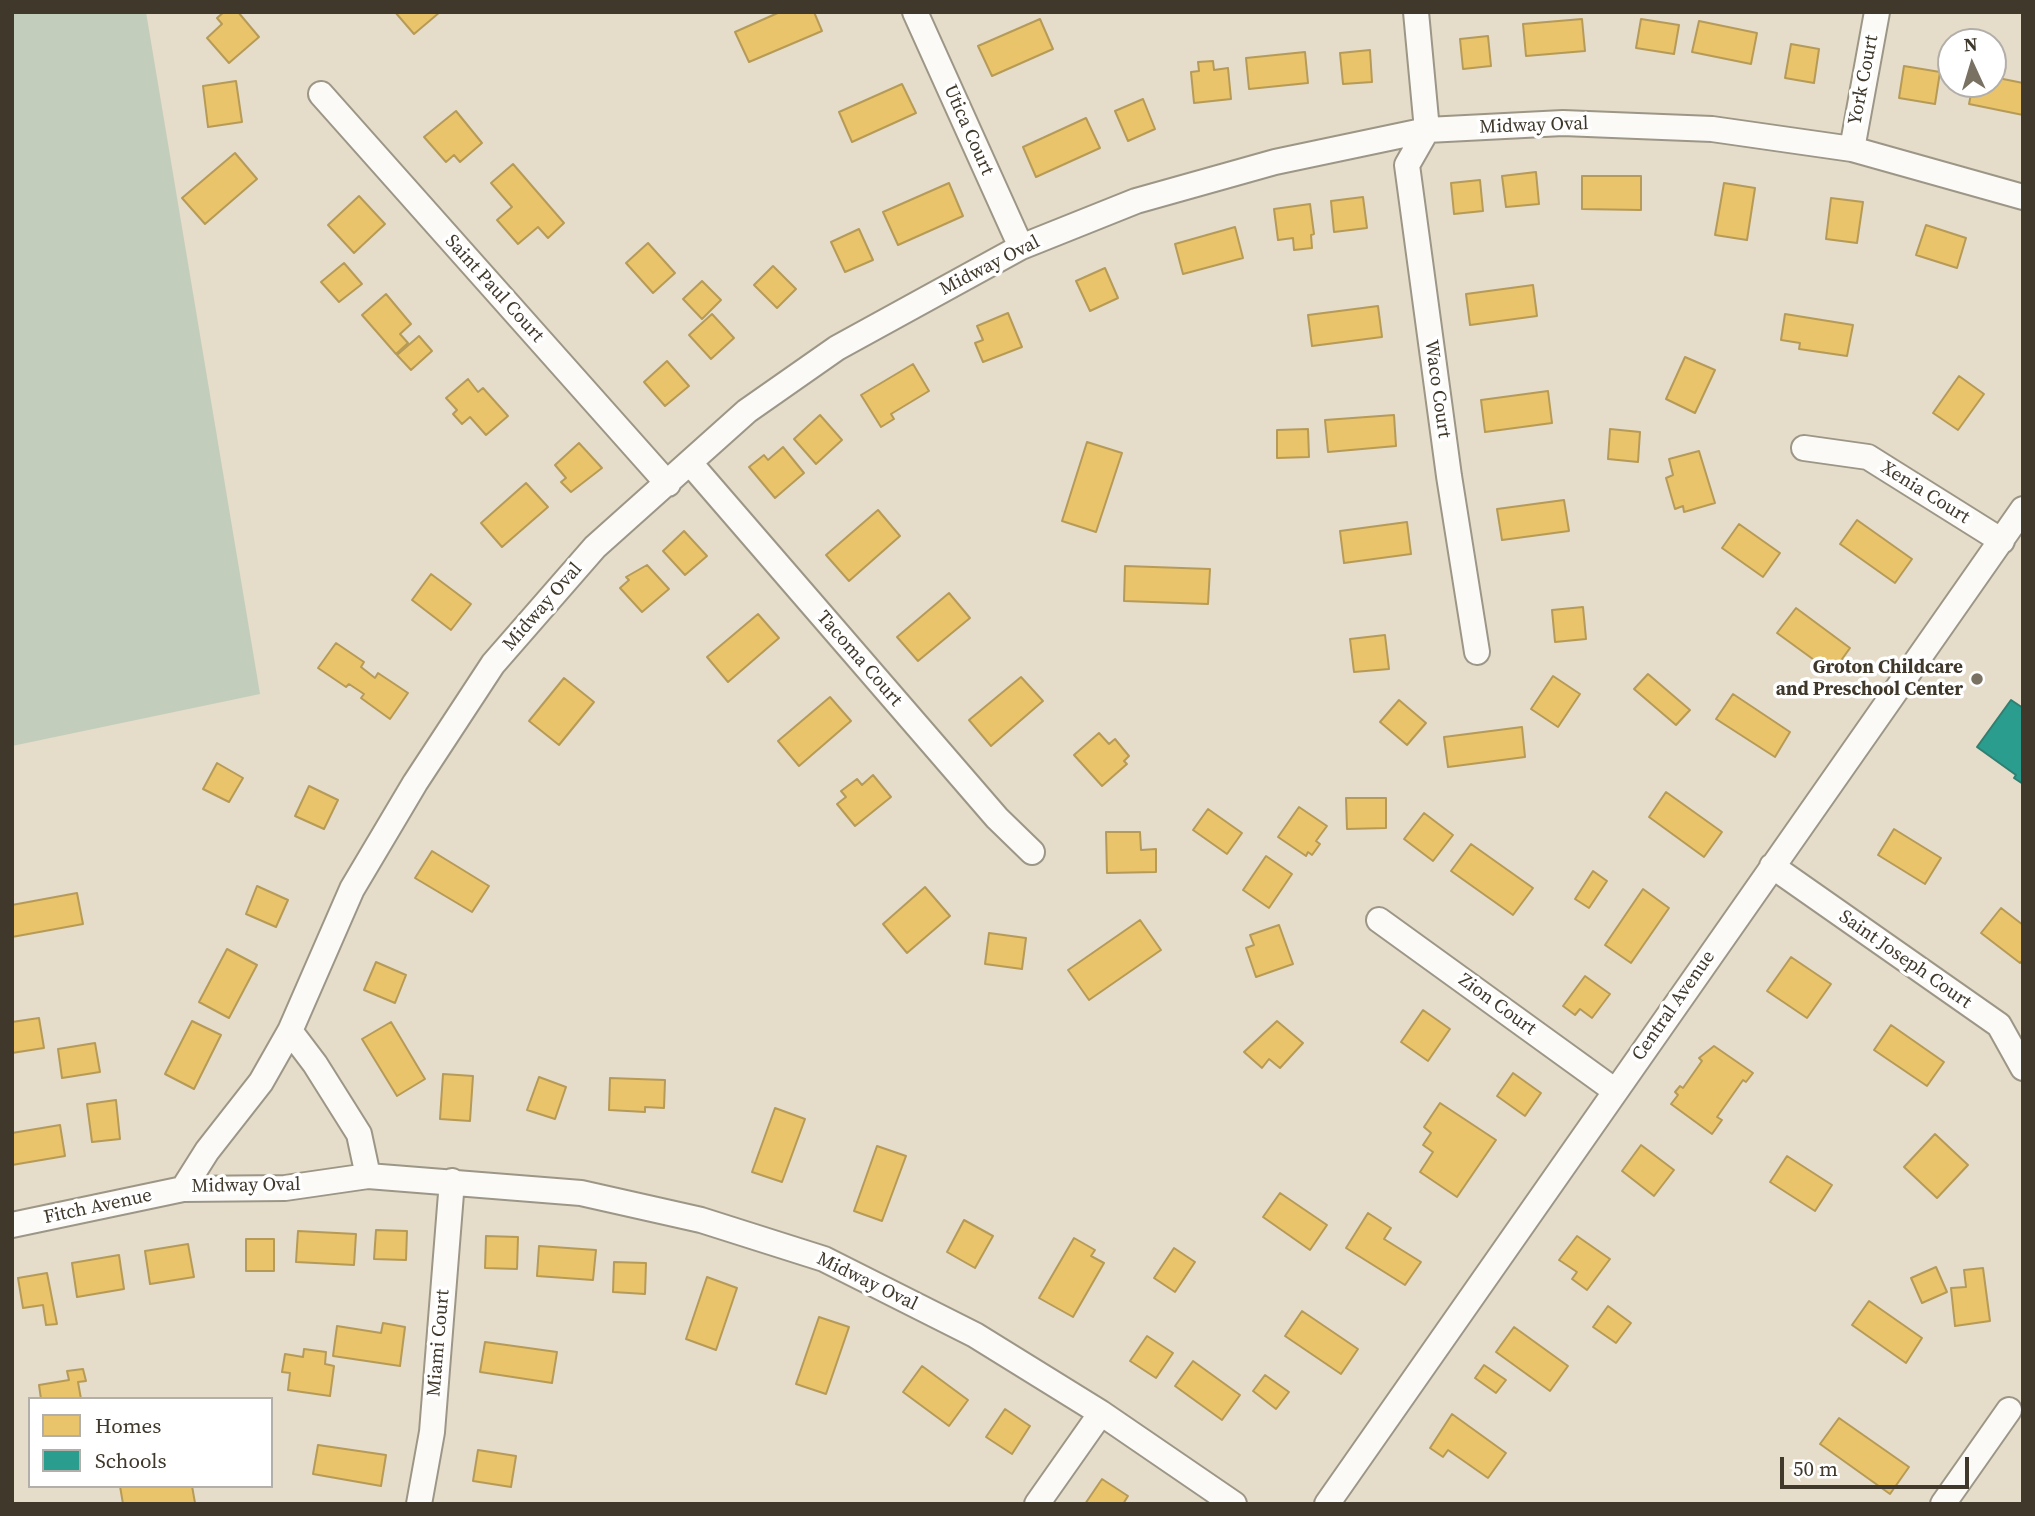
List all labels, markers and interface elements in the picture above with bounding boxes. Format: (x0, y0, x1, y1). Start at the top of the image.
north arrow (1937, 28, 2007, 98)
text: N (1963, 31, 1978, 57)
street label: York Court (1844, 33, 1884, 127)
street label: Utica Court (938, 81, 998, 179)
street label: Midway Oval (1479, 113, 1589, 139)
street label: Saint Paul Court (440, 230, 548, 348)
street label: Midway Oval (936, 231, 1044, 301)
street label: Waco Court (1419, 339, 1455, 439)
street label: Xenia Court (1876, 457, 1974, 529)
street label: Midway Oval (499, 558, 587, 656)
street label: Tacoma Court (811, 607, 907, 711)
place label: Groton Childcare and Preschool Center (1776, 657, 1963, 701)
marker: Groton Childcare and Preschool Center (1969, 671, 1985, 687)
street label: Saint Joseph Court (1834, 906, 1976, 1014)
street label: Central Avenue (1628, 947, 1720, 1065)
street label: Zion Court (1454, 969, 1540, 1041)
street label: Midway Oval (191, 1174, 301, 1198)
street label: Fitch Avenue (42, 1184, 154, 1230)
street label: Midway Oval (813, 1248, 921, 1316)
street label: Miami Court (423, 1288, 455, 1398)
legend (28, 1397, 273, 1488)
text: Homes (95, 1411, 161, 1440)
scale bar (1783, 1442, 1972, 1486)
text: Schools (95, 1446, 167, 1475)
text: 50 m (1793, 1454, 1838, 1483)

